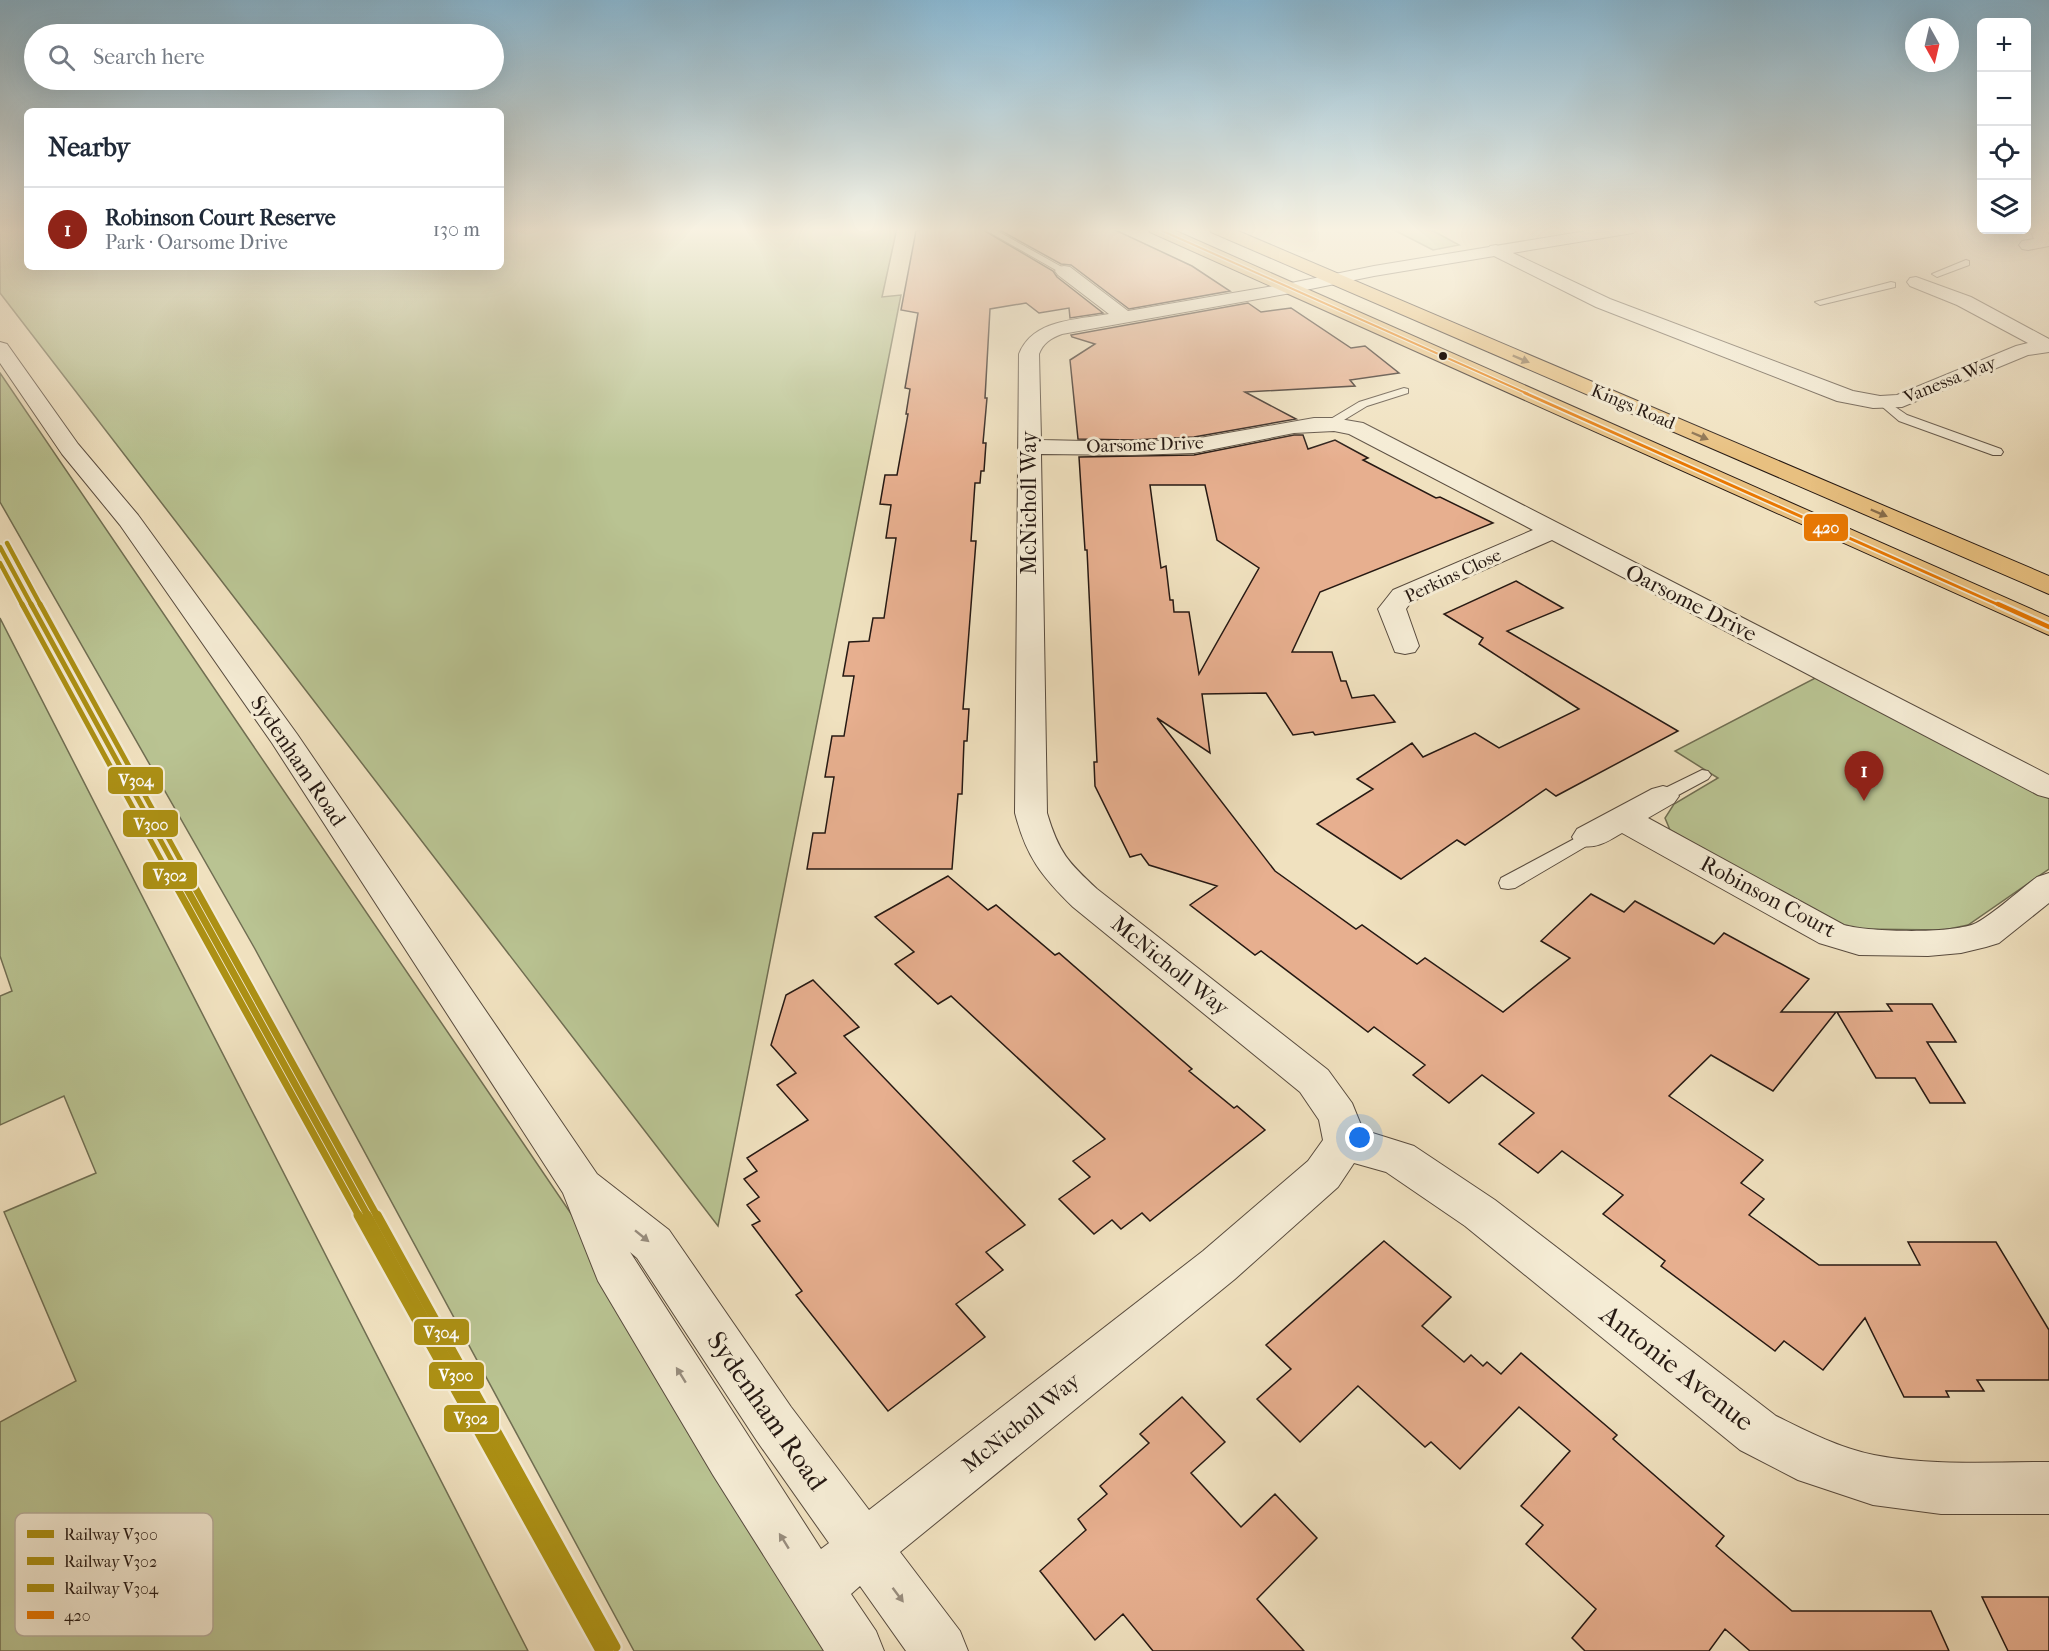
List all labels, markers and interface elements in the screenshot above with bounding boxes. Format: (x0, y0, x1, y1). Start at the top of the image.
north arrow (1905, 18, 1959, 72)
map controls (1977, 18, 2031, 234)
button: + (1977, 18, 2031, 72)
search box (24, 24, 504, 90)
icon: search (45, 41, 78, 74)
text: Search here (93, 44, 205, 70)
button: − (1977, 72, 2031, 126)
button: locate (1977, 126, 2031, 180)
text: Nearby (48, 132, 130, 163)
button: layers (1977, 180, 2031, 234)
text: Robinson Court Reserve (105, 205, 336, 231)
text: 1 (64, 218, 71, 241)
text: 130 m (433, 218, 480, 241)
text: Park · Oarsome Drive (105, 231, 288, 254)
unlabelled marker (1437, 350, 1449, 362)
street label: Vanessa Way (1900, 351, 2001, 408)
one-way arrow (1512, 355, 1530, 364)
street label: Kings Road (1588, 380, 1678, 434)
street label: McNicholl Way (1016, 430, 1042, 575)
street label: Oarsome Drive (1086, 432, 1204, 458)
one-way arrow (1691, 432, 1709, 442)
one-way arrow (1871, 508, 1889, 518)
line badge: 420 (1803, 513, 1849, 542)
text: 420 (1812, 518, 1839, 538)
street label: Perkins Close (1401, 544, 1505, 608)
street label: Oarsome Drive (1621, 559, 1761, 647)
street label: Sydenham Road (245, 691, 352, 832)
pin: 1 (1844, 752, 1884, 801)
line badge: V304 (107, 766, 164, 795)
text: V304 (117, 771, 155, 791)
line badge: V300 (122, 809, 179, 838)
text: V300 (133, 815, 169, 835)
street label: Robinson Court (1696, 850, 1840, 944)
line badge: V302 (142, 861, 198, 890)
text: V302 (152, 866, 187, 886)
street label: McNicholl Way (1106, 911, 1235, 1022)
your location (1345, 1123, 1374, 1152)
one-way arrow (635, 1229, 650, 1241)
street label: Antonie Avenue (1593, 1298, 1760, 1438)
line badge: V304 (413, 1318, 470, 1346)
text: V304 (422, 1323, 460, 1343)
street label: Sydenham Road (700, 1325, 834, 1497)
line badge: V300 (428, 1361, 485, 1390)
text: V300 (438, 1366, 474, 1386)
one-way arrow (675, 1367, 686, 1383)
street label: McNicholl Way (957, 1367, 1086, 1478)
line badge: V302 (443, 1404, 500, 1433)
text: V302 (453, 1409, 488, 1429)
legend (15, 1513, 213, 1636)
text: Railway V300 (64, 1525, 158, 1544)
one-way arrow (778, 1533, 789, 1549)
text: Railway V302 (64, 1552, 157, 1571)
text: Railway V304 (64, 1579, 159, 1598)
one-way arrow (892, 1587, 904, 1603)
text: 420 (64, 1606, 91, 1625)

